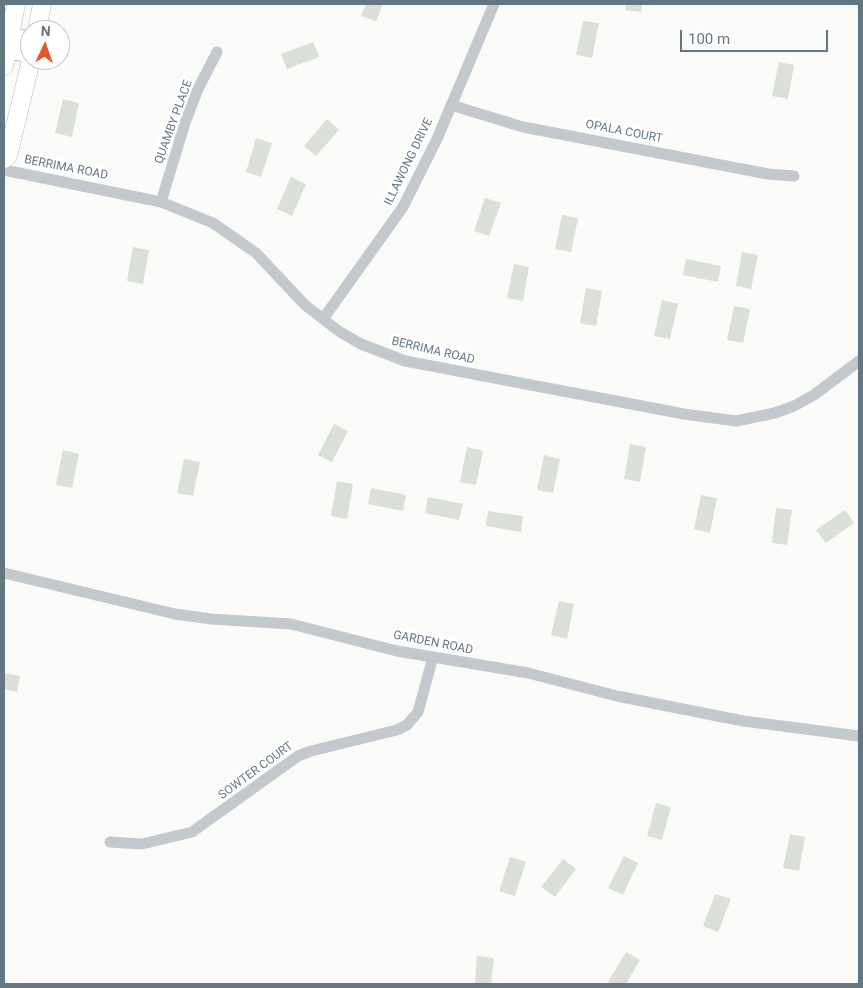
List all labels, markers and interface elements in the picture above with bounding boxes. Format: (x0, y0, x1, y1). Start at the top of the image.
north arrow (20, 20, 70, 70)
scale bar (683, 20, 830, 52)
text: N (40, 23, 51, 39)
text: 100 m (688, 30, 730, 48)
street label: QUAMBY PLACE (152, 78, 196, 166)
street label: ILLAWONG DRIVE (382, 116, 436, 208)
street label: OPALA COURT (584, 117, 664, 147)
street label: BERRIMA ROAD (23, 153, 109, 183)
street label: BERRIMA ROAD (390, 334, 476, 368)
street label: GARDEN ROAD (392, 628, 474, 658)
street label: SOWTER COURT (216, 739, 296, 803)

